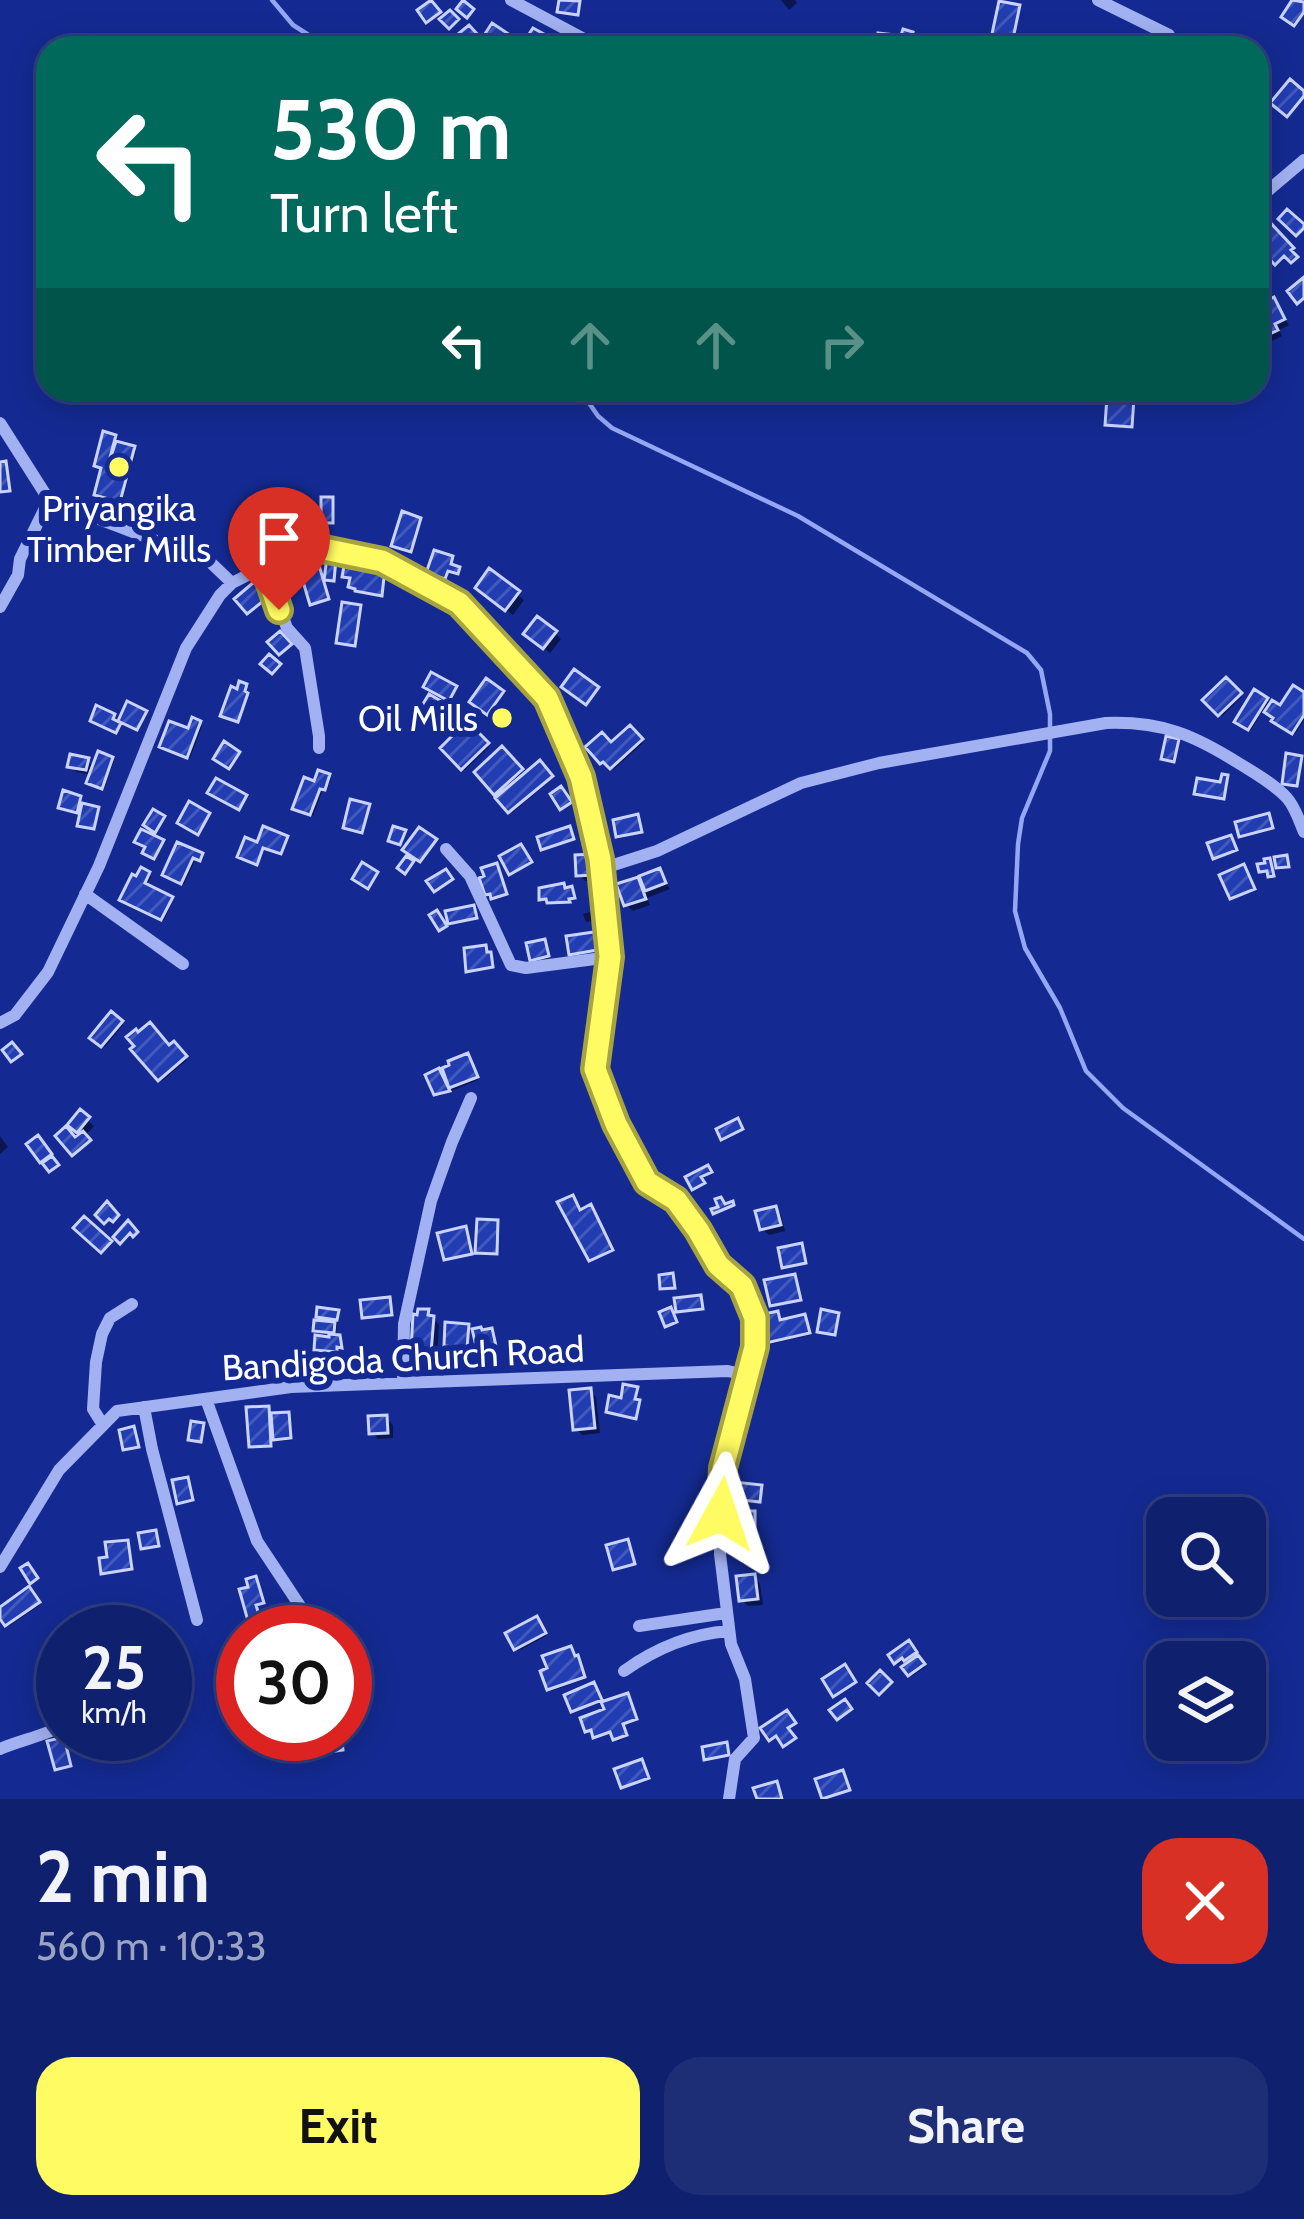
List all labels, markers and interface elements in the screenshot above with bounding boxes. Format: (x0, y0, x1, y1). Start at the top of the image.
text: 530 m (270, 78, 512, 180)
icon: left (72, 84, 228, 240)
text: Turn left (270, 180, 458, 246)
icon: left (431, 312, 497, 378)
icon: ahead (557, 312, 623, 378)
icon: ahead (683, 312, 749, 378)
icon: right (809, 312, 875, 378)
marker: Priyangika Timber Mills (106, 454, 132, 480)
place label: Priyangika Timber Mills (27, 486, 211, 571)
pin (228, 487, 330, 610)
icon: arrive (246, 505, 312, 571)
place label: Oil Mills (358, 696, 478, 740)
marker: Oil Mills (489, 705, 515, 731)
street label: Bandigoda Church Road (221, 1327, 585, 1389)
position arrow (658, 1451, 784, 1577)
map controls (1146, 1497, 1266, 1761)
button: search (1146, 1497, 1266, 1617)
speed limit sign: 30 (216, 1605, 372, 1761)
text: 25 (82, 1631, 146, 1704)
button: layers (1146, 1641, 1266, 1761)
text: km/h (81, 1694, 147, 1731)
text: 2 min (36, 1833, 210, 1920)
button: close (1142, 1838, 1268, 1964)
text: 560 m · 10:33 (36, 1922, 267, 1970)
button: Exit (36, 2057, 640, 2195)
button: Share (664, 2057, 1268, 2195)

